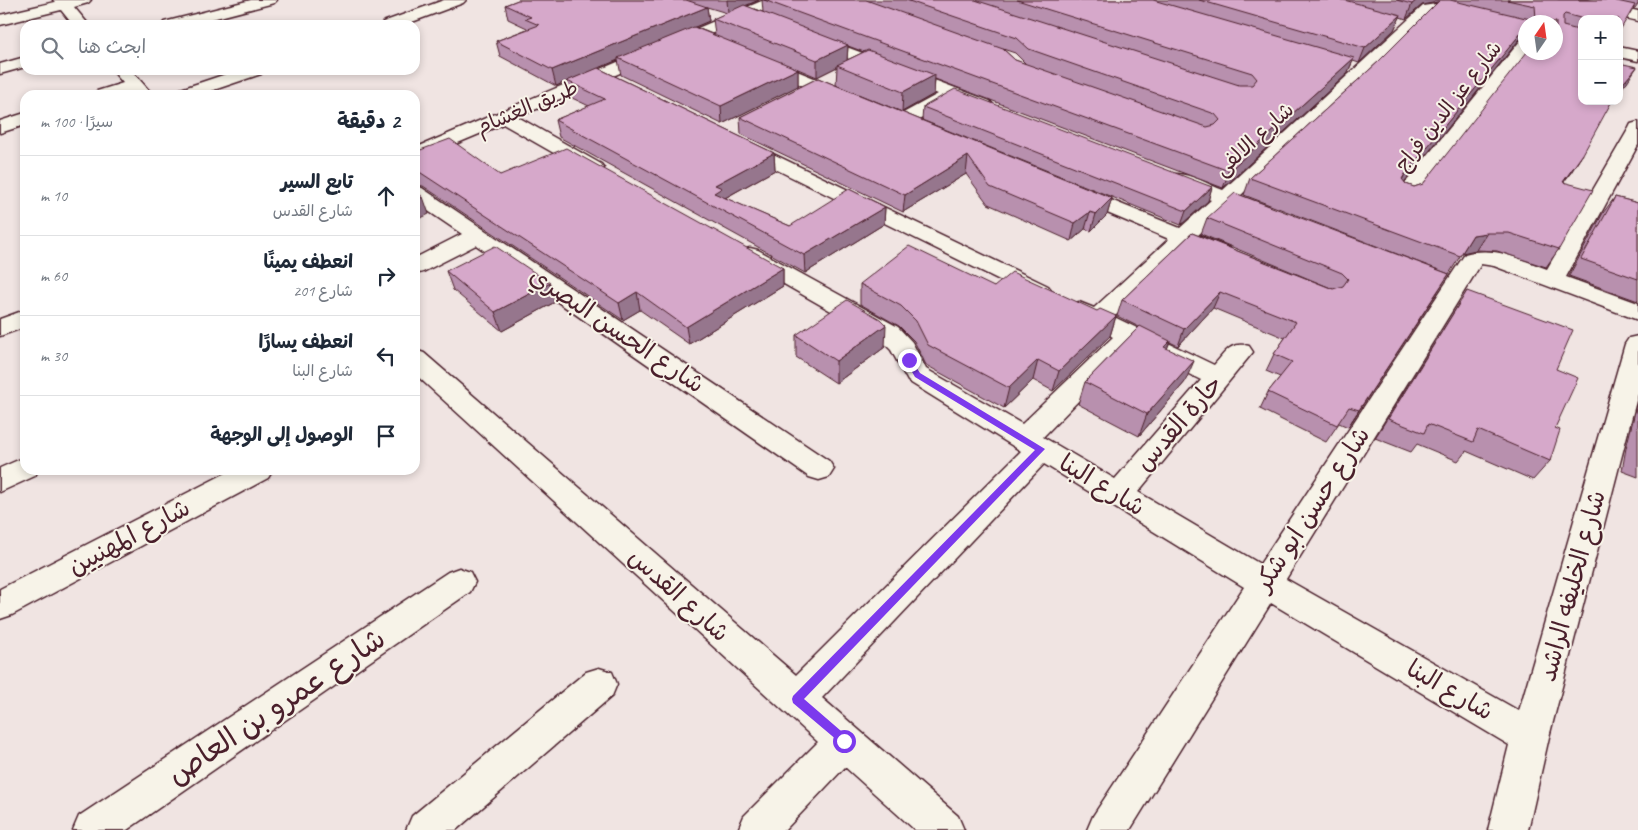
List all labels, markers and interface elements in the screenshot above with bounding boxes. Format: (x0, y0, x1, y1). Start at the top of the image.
north arrow (1518, 15, 1563, 60)
map controls (1578, 15, 1623, 105)
button: + (1578, 15, 1623, 60)
search box (20, 20, 420, 75)
icon: search (38, 34, 66, 62)
text: ابحث هنا (78, 35, 146, 59)
street label: شارع عز الدين فراج (1389, 35, 1509, 178)
button: − (1578, 60, 1623, 105)
street label: طريق الغشام (472, 74, 583, 143)
street label: شارع الالفى (1209, 97, 1300, 183)
text: 2 دقيقة (337, 108, 400, 134)
text: سيرًا · 100 m (40, 112, 113, 132)
text: تابع السير (281, 170, 353, 194)
icon: ahead (372, 182, 400, 210)
text: 10 m (40, 186, 67, 206)
text: شارع القدس (273, 201, 353, 221)
text: انعطف يمينًا (264, 250, 353, 274)
street label: شارع الحسن البصري (522, 260, 711, 402)
icon: right (372, 262, 400, 290)
text: 60 m (40, 266, 67, 286)
text: شارع 201 (293, 281, 353, 301)
text: انعطف يسارًا (259, 330, 353, 354)
icon: left (372, 342, 400, 370)
text: 30 m (40, 346, 67, 366)
route end (898, 349, 921, 372)
text: شارع البنا (292, 361, 353, 381)
street label: حارة القدس (1128, 368, 1230, 478)
street label: شارع حسن ابو شكر (1246, 421, 1378, 600)
icon: arrive (372, 422, 400, 450)
text: الوصول إلى الوجهة (210, 423, 353, 447)
street label: شارع البنا (1052, 447, 1151, 524)
street label: شارع الخليفه الراشد (1531, 487, 1614, 685)
street label: شارع المهنيين (62, 491, 196, 583)
street label: شارع القدس (621, 541, 736, 650)
street label: شارع عمرو بن العاص (160, 619, 394, 795)
street label: شارع البنا (1400, 652, 1499, 728)
route start (833, 730, 856, 753)

